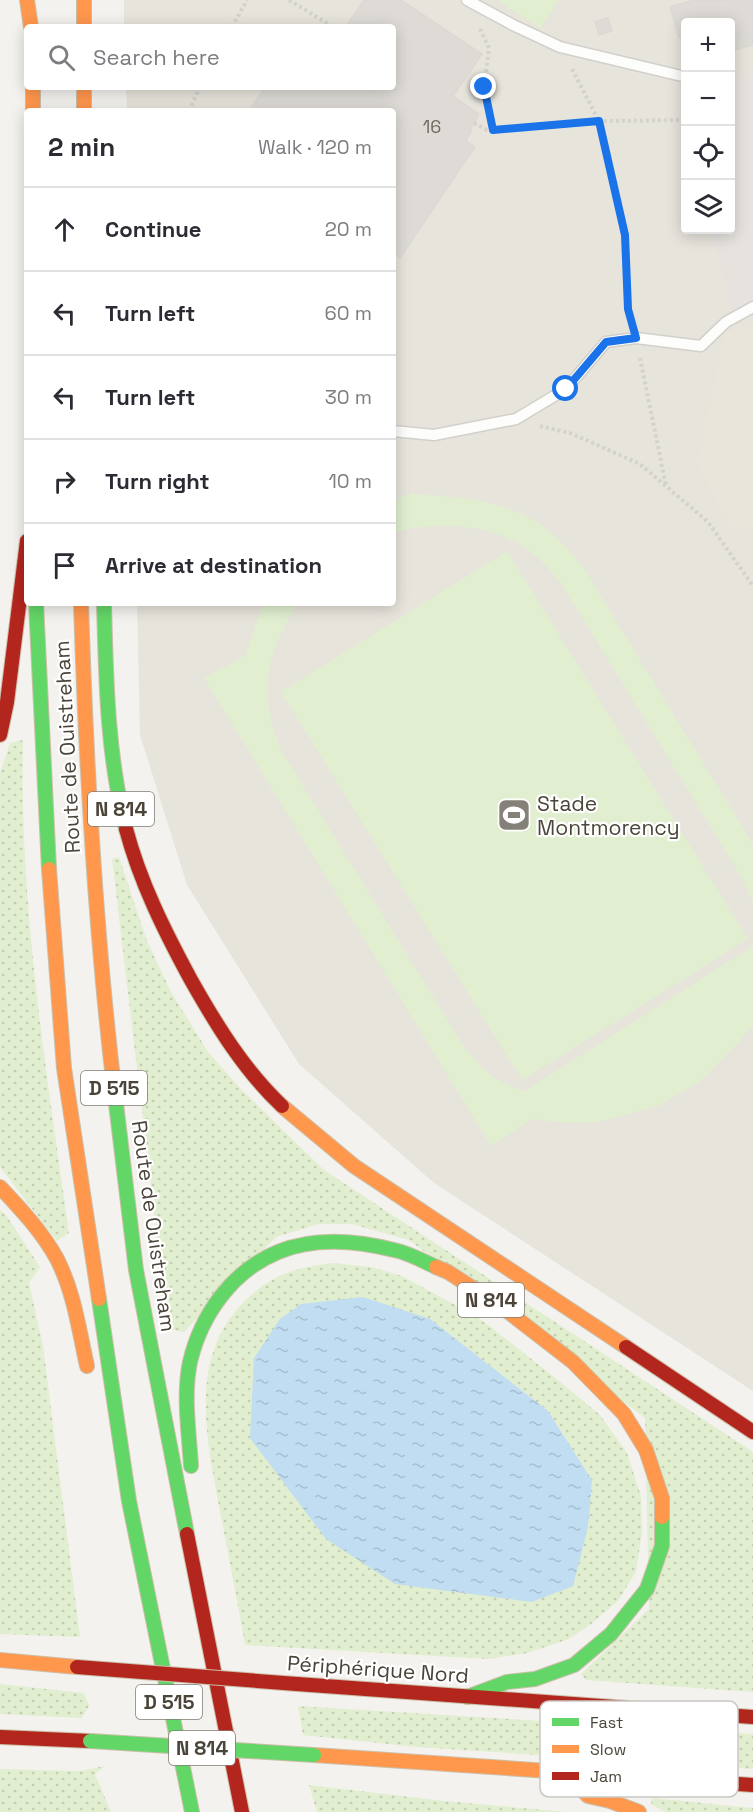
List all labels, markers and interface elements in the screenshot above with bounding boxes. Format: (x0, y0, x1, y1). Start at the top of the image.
map controls (681, 18, 735, 234)
button: + (681, 18, 735, 72)
search box (24, 24, 396, 90)
icon: search (45, 41, 78, 74)
text: Search here (93, 43, 220, 71)
button: − (681, 72, 735, 126)
route end (470, 73, 496, 99)
house number: 16 (423, 115, 441, 138)
button: locate (681, 126, 735, 180)
text: 2 min (48, 130, 115, 164)
text: Walk · 120 m (258, 134, 372, 160)
button: layers (681, 180, 735, 234)
icon: ahead (48, 213, 81, 246)
text: Continue (105, 215, 201, 243)
text: 20 m (325, 216, 372, 242)
icon: left (48, 297, 81, 330)
text: Turn left (105, 299, 195, 327)
text: 60 m (325, 300, 372, 326)
route start (552, 375, 578, 401)
icon: left (48, 381, 81, 414)
text: Turn left (105, 383, 195, 411)
text: 30 m (325, 384, 372, 410)
icon: right (48, 465, 81, 498)
text: Turn right (105, 467, 210, 495)
text: 10 m (328, 468, 372, 494)
icon: arrive (48, 549, 81, 582)
text: Arrive at destination (105, 551, 322, 579)
street label: Route de Ouistreham (48, 640, 86, 854)
place label: Stade Montmorency (537, 790, 680, 841)
road number: N 814 (88, 792, 154, 826)
sports icon: Stade Montmorency (496, 797, 532, 833)
road number: D 515 (81, 1071, 147, 1105)
street label: Route de Ouistreham (126, 1119, 182, 1333)
road number: N 814 (458, 1283, 524, 1317)
street label: Périphérique Nord (286, 1649, 470, 1689)
road number: D 515 (136, 1685, 202, 1719)
legend (540, 1701, 738, 1797)
text: Fast (590, 1712, 623, 1733)
road number: N 814 (169, 1731, 235, 1765)
text: Slow (590, 1739, 626, 1760)
text: Jam (590, 1766, 622, 1787)

